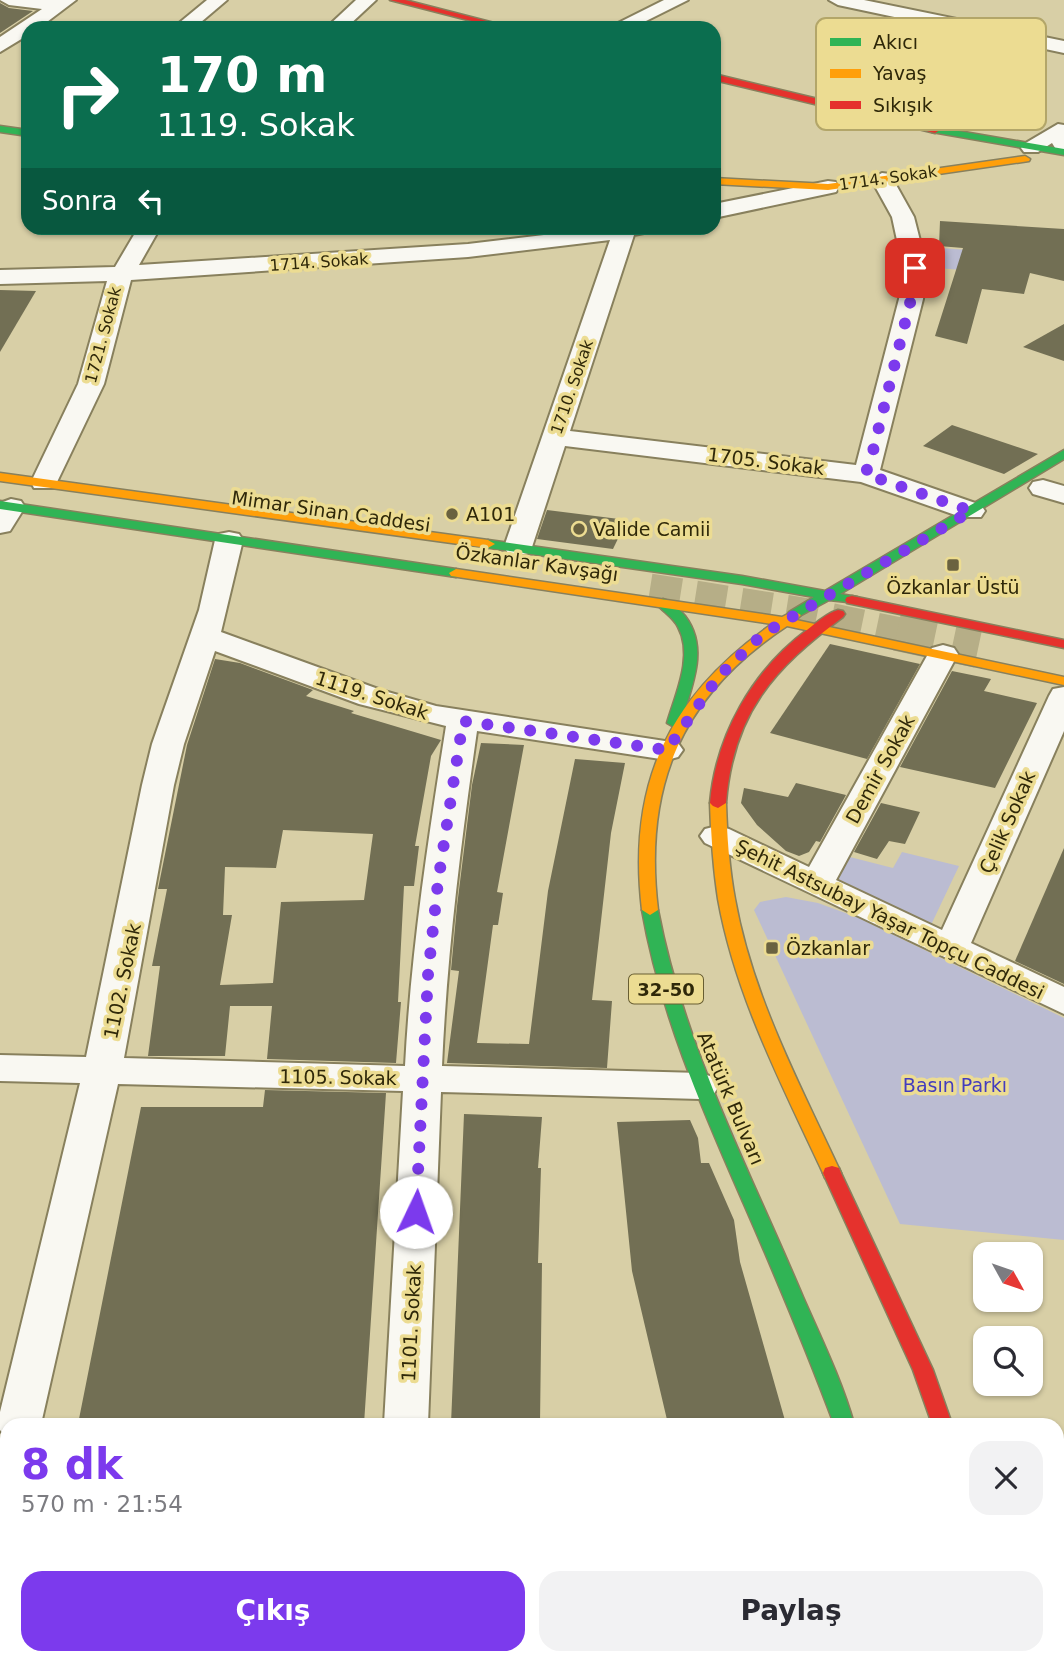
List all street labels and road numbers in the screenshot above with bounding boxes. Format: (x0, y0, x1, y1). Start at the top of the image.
street label: 1714. Sokak (838, 162, 939, 194)
street label: 1714. Sokak (269, 249, 370, 275)
street label: 1721. Sokak (81, 284, 125, 385)
street label: 1710. Sokak (547, 336, 597, 437)
street label: 1705. Sokak (706, 443, 826, 479)
street label: Mimar Sinan Caddesi (230, 486, 432, 536)
street label: Özkanlar Kavşağı (454, 541, 620, 585)
street label: 1119. Sokak (313, 666, 431, 724)
street label: Demir Sokak (841, 711, 919, 827)
street label: Çelik Sokak (975, 767, 1039, 877)
street label: Şehit Astsubay Yaşar Topçu Caddesi (732, 835, 1048, 1003)
street label: 1102. Sokak (99, 921, 145, 1041)
road number: 32-50 (629, 974, 703, 1004)
street label: Atatürk Bulvarı (693, 1028, 769, 1168)
street label: 1105. Sokak (279, 1065, 397, 1089)
street label: 1101. Sokak (397, 1264, 425, 1382)

